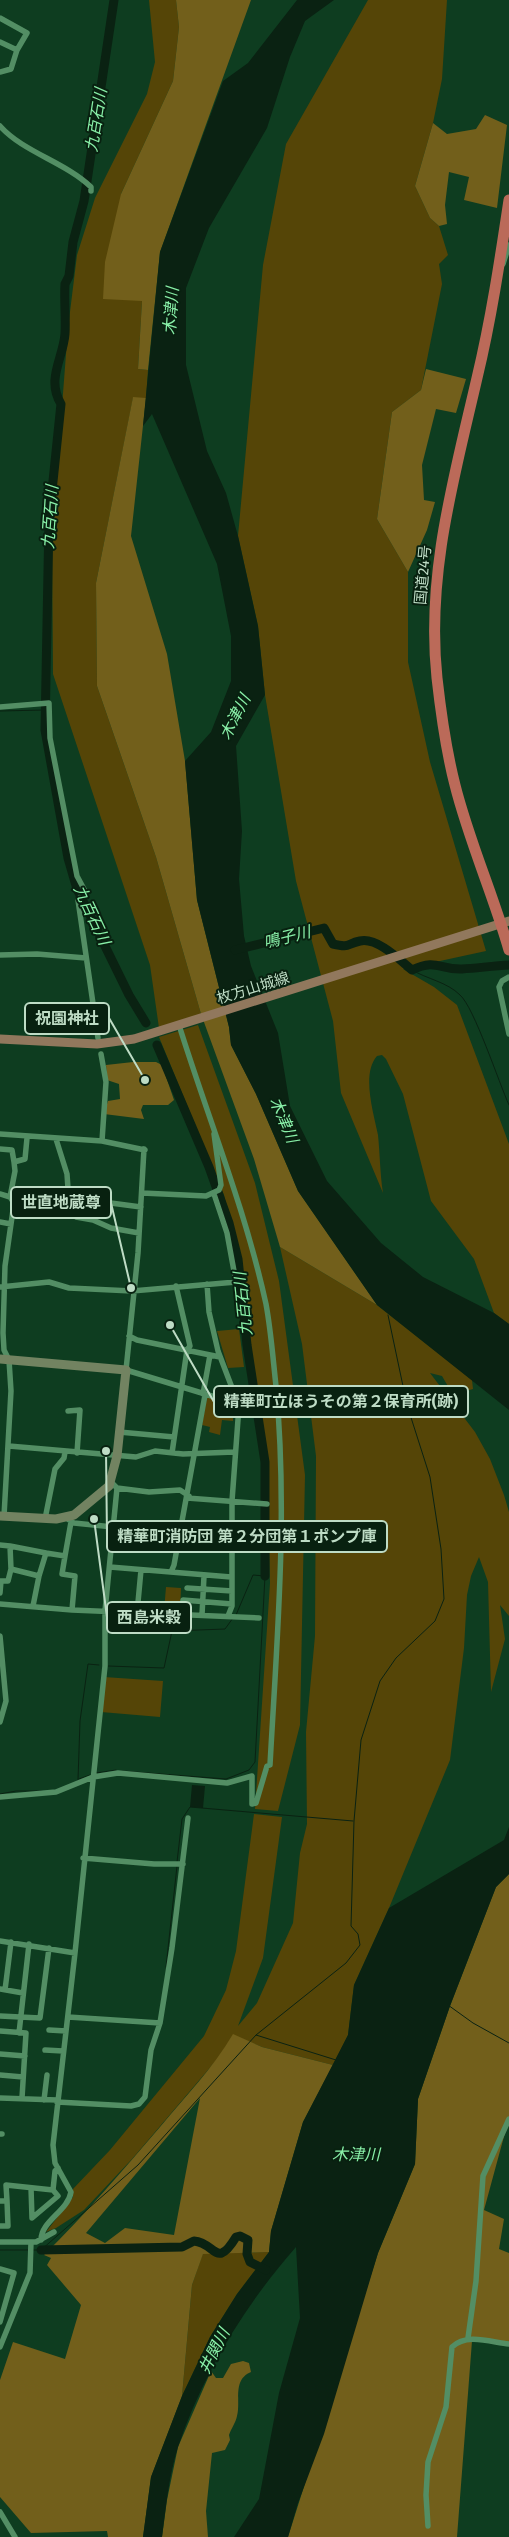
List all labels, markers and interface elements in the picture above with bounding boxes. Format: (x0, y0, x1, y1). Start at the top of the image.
water label: 九百石川 (82, 85, 111, 153)
water label: 木津川 (160, 284, 182, 336)
water label: 九百石川 (38, 482, 62, 550)
street label: 国道24号 (411, 544, 435, 606)
water label: 木津川 (216, 690, 255, 743)
water label: 九百石川 (70, 882, 115, 950)
water label: 鳴子川 (261, 921, 315, 952)
street label: 枚方山城線 (214, 968, 292, 1008)
callout: 祝園神社 (25, 1003, 109, 1034)
text: 祝園神社 (35, 1009, 99, 1028)
water label: 木津川 (266, 1094, 303, 1148)
callout: 世直地蔵尊 (11, 1187, 111, 1218)
text: 世直地蔵尊 (21, 1193, 101, 1212)
water label: 九百石川 (230, 1269, 256, 1337)
callout: 精華町立ほうその第２保育所(跡) (214, 1386, 468, 1417)
text: 精華町立ほうその第２保育所(跡) (224, 1392, 458, 1411)
callout: 精華町消防団 第２分団第１ポンプ庫 (107, 1521, 387, 1552)
text: 精華町消防団 第２分団第１ポンプ庫 (117, 1527, 377, 1546)
callout: 西島米穀 (107, 1602, 191, 1633)
text: 西島米穀 (117, 1608, 181, 1627)
water label: 木津川 (332, 2145, 382, 2164)
water label: 井関川 (195, 2324, 234, 2377)

